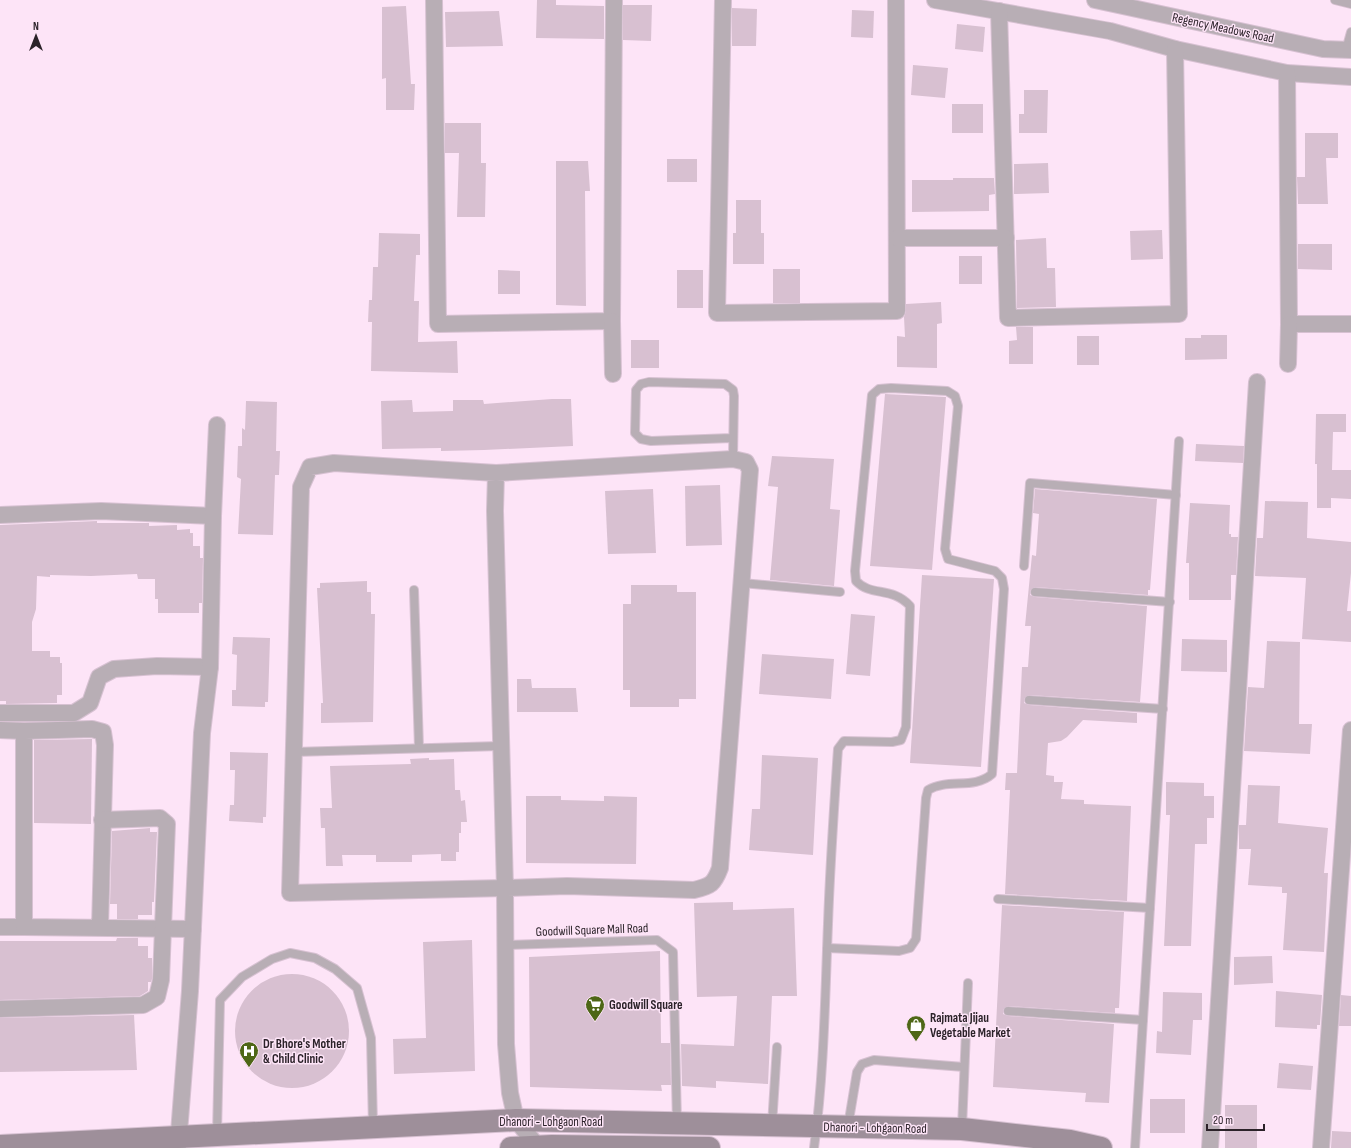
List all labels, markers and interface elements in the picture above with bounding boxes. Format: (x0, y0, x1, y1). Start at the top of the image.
street label: Regency Meadows Road (1171, 9, 1275, 47)
north arrow (16, 16, 56, 56)
text: N (33, 20, 39, 33)
street label: Goodwill Square Mall Road (535, 920, 649, 940)
supermarket icon: Goodwill Square (584, 994, 606, 1022)
place label: Goodwill Square (609, 997, 683, 1013)
place label: Rajmata Jijau Vegetable Market (930, 1010, 1011, 1041)
shop icon: Rajmata Jijau Vegetable Market (905, 1014, 927, 1042)
place label: Dr Bhore's Mother & Child Clinic (263, 1036, 346, 1067)
hospital icon: Dr Bhore's Mother & Child Clinic (238, 1040, 260, 1068)
scale bar (1207, 1106, 1264, 1132)
text: 20 m (1213, 1113, 1233, 1128)
street label: Dhanori - Lohgaon Road (499, 1114, 603, 1130)
street label: Dhanori - Lohgaon Road (823, 1119, 927, 1137)

